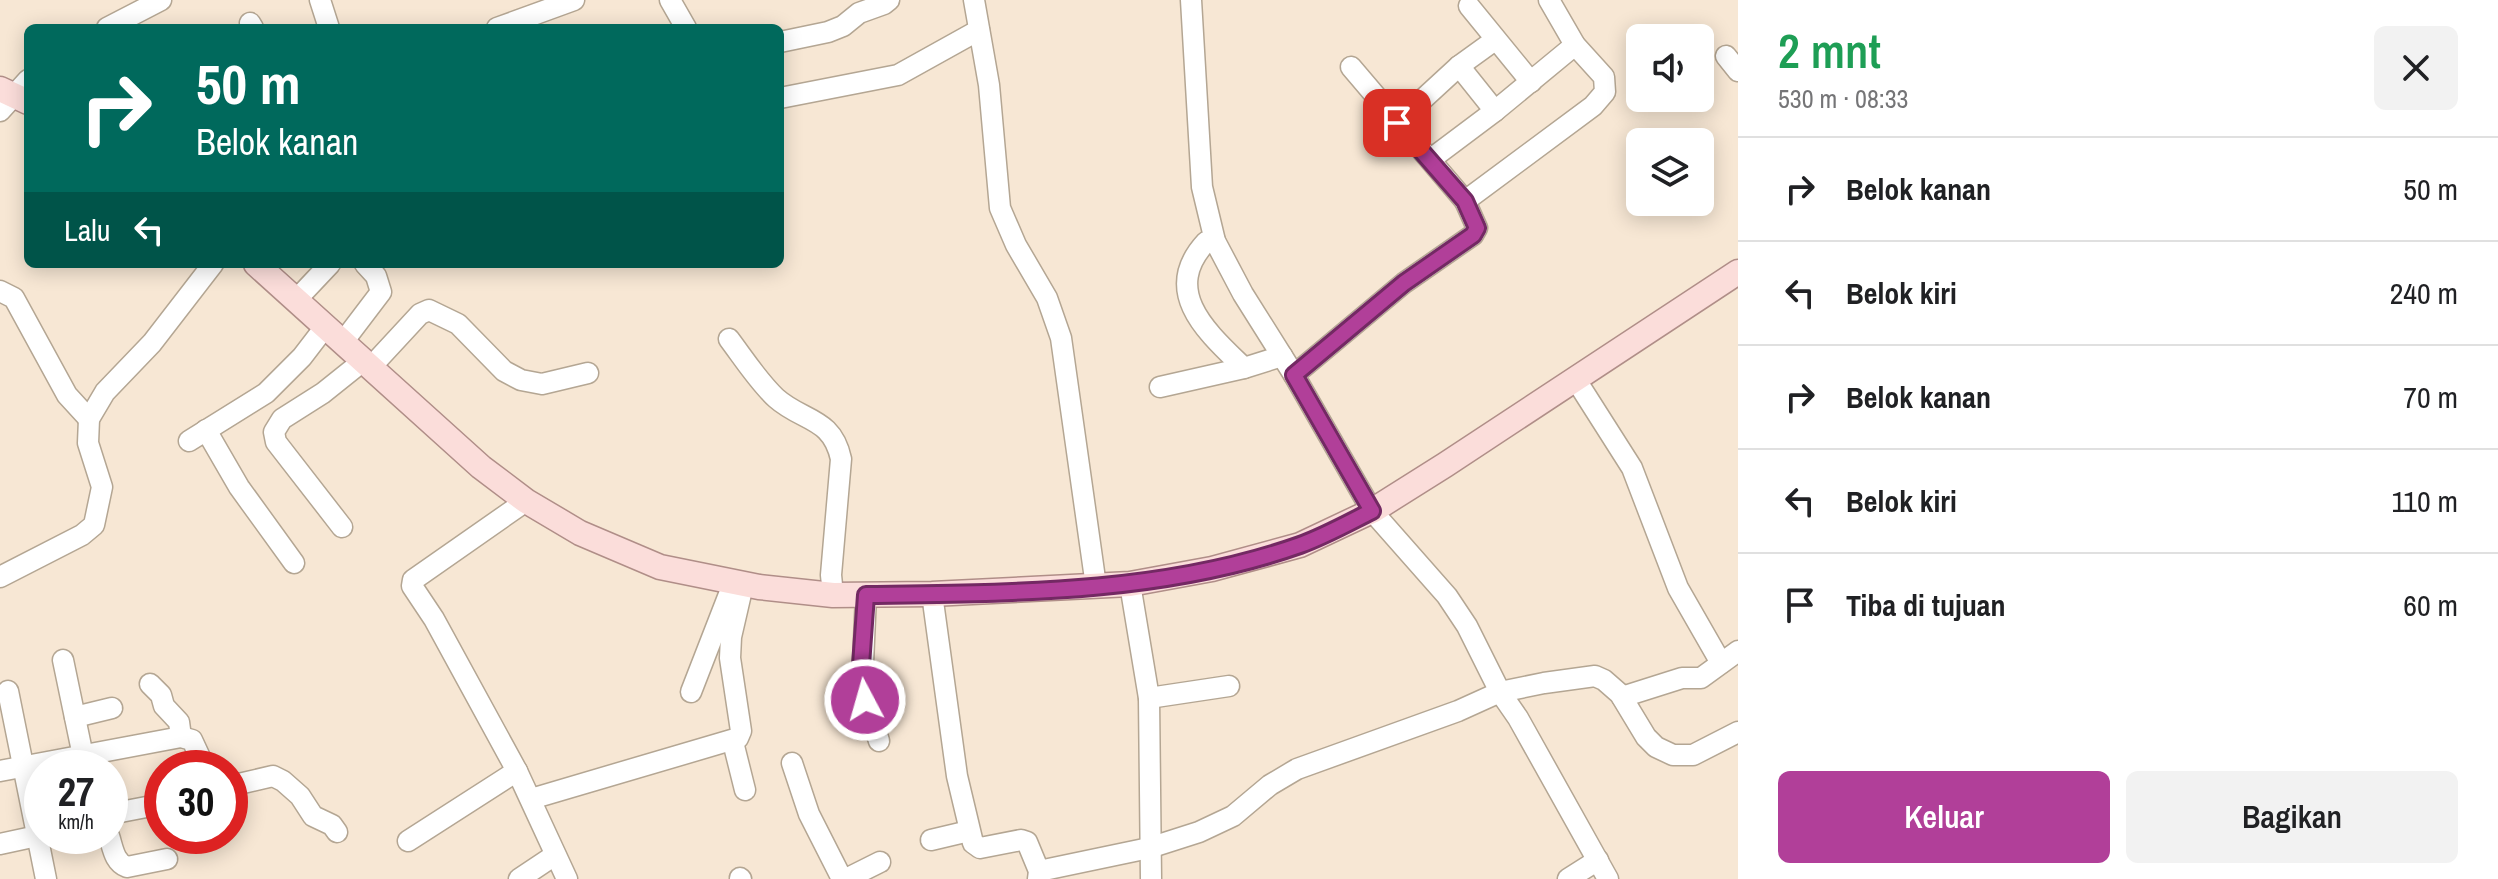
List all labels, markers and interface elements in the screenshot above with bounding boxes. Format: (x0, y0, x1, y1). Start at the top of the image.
text: 2 mnt (1778, 18, 1881, 83)
map controls (1626, 24, 1714, 216)
button: sound (1626, 24, 1714, 112)
button: close (2374, 26, 2458, 110)
text: 50 m (196, 46, 301, 121)
icon: right (64, 56, 168, 160)
text: 530 m · 08:33 (1778, 81, 1908, 116)
pin (1363, 89, 1431, 157)
icon: arrive (1375, 101, 1419, 145)
text: Belok kanan (196, 118, 358, 166)
button: layers (1626, 128, 1714, 216)
icon: right (1778, 167, 1822, 211)
text: Belok kanan (1846, 169, 1991, 209)
text: 50 m (2403, 169, 2458, 209)
icon: left (127, 208, 171, 252)
text: Lalu (64, 210, 111, 250)
icon: left (1778, 271, 1822, 315)
text: Belok kiri (1846, 273, 1957, 313)
text: 240 m (2390, 273, 2458, 313)
icon: right (1778, 375, 1822, 419)
text: Belok kanan (1846, 377, 1991, 417)
text: 70 m (2403, 377, 2458, 417)
icon: left (1778, 479, 1822, 523)
text: Belok kiri (1846, 481, 1957, 521)
text: 110 m (2391, 481, 2458, 521)
icon: arrive (1778, 583, 1822, 627)
text: Tiba di tujuan (1846, 585, 2006, 625)
text: 60 m (2403, 585, 2458, 625)
position arrow (823, 658, 907, 742)
speed limit sign: 30 (144, 750, 248, 854)
text: 27 (58, 765, 94, 818)
button: Keluar (1778, 771, 2110, 863)
button: Bagikan (2126, 771, 2458, 863)
text: km/h (58, 808, 94, 835)

